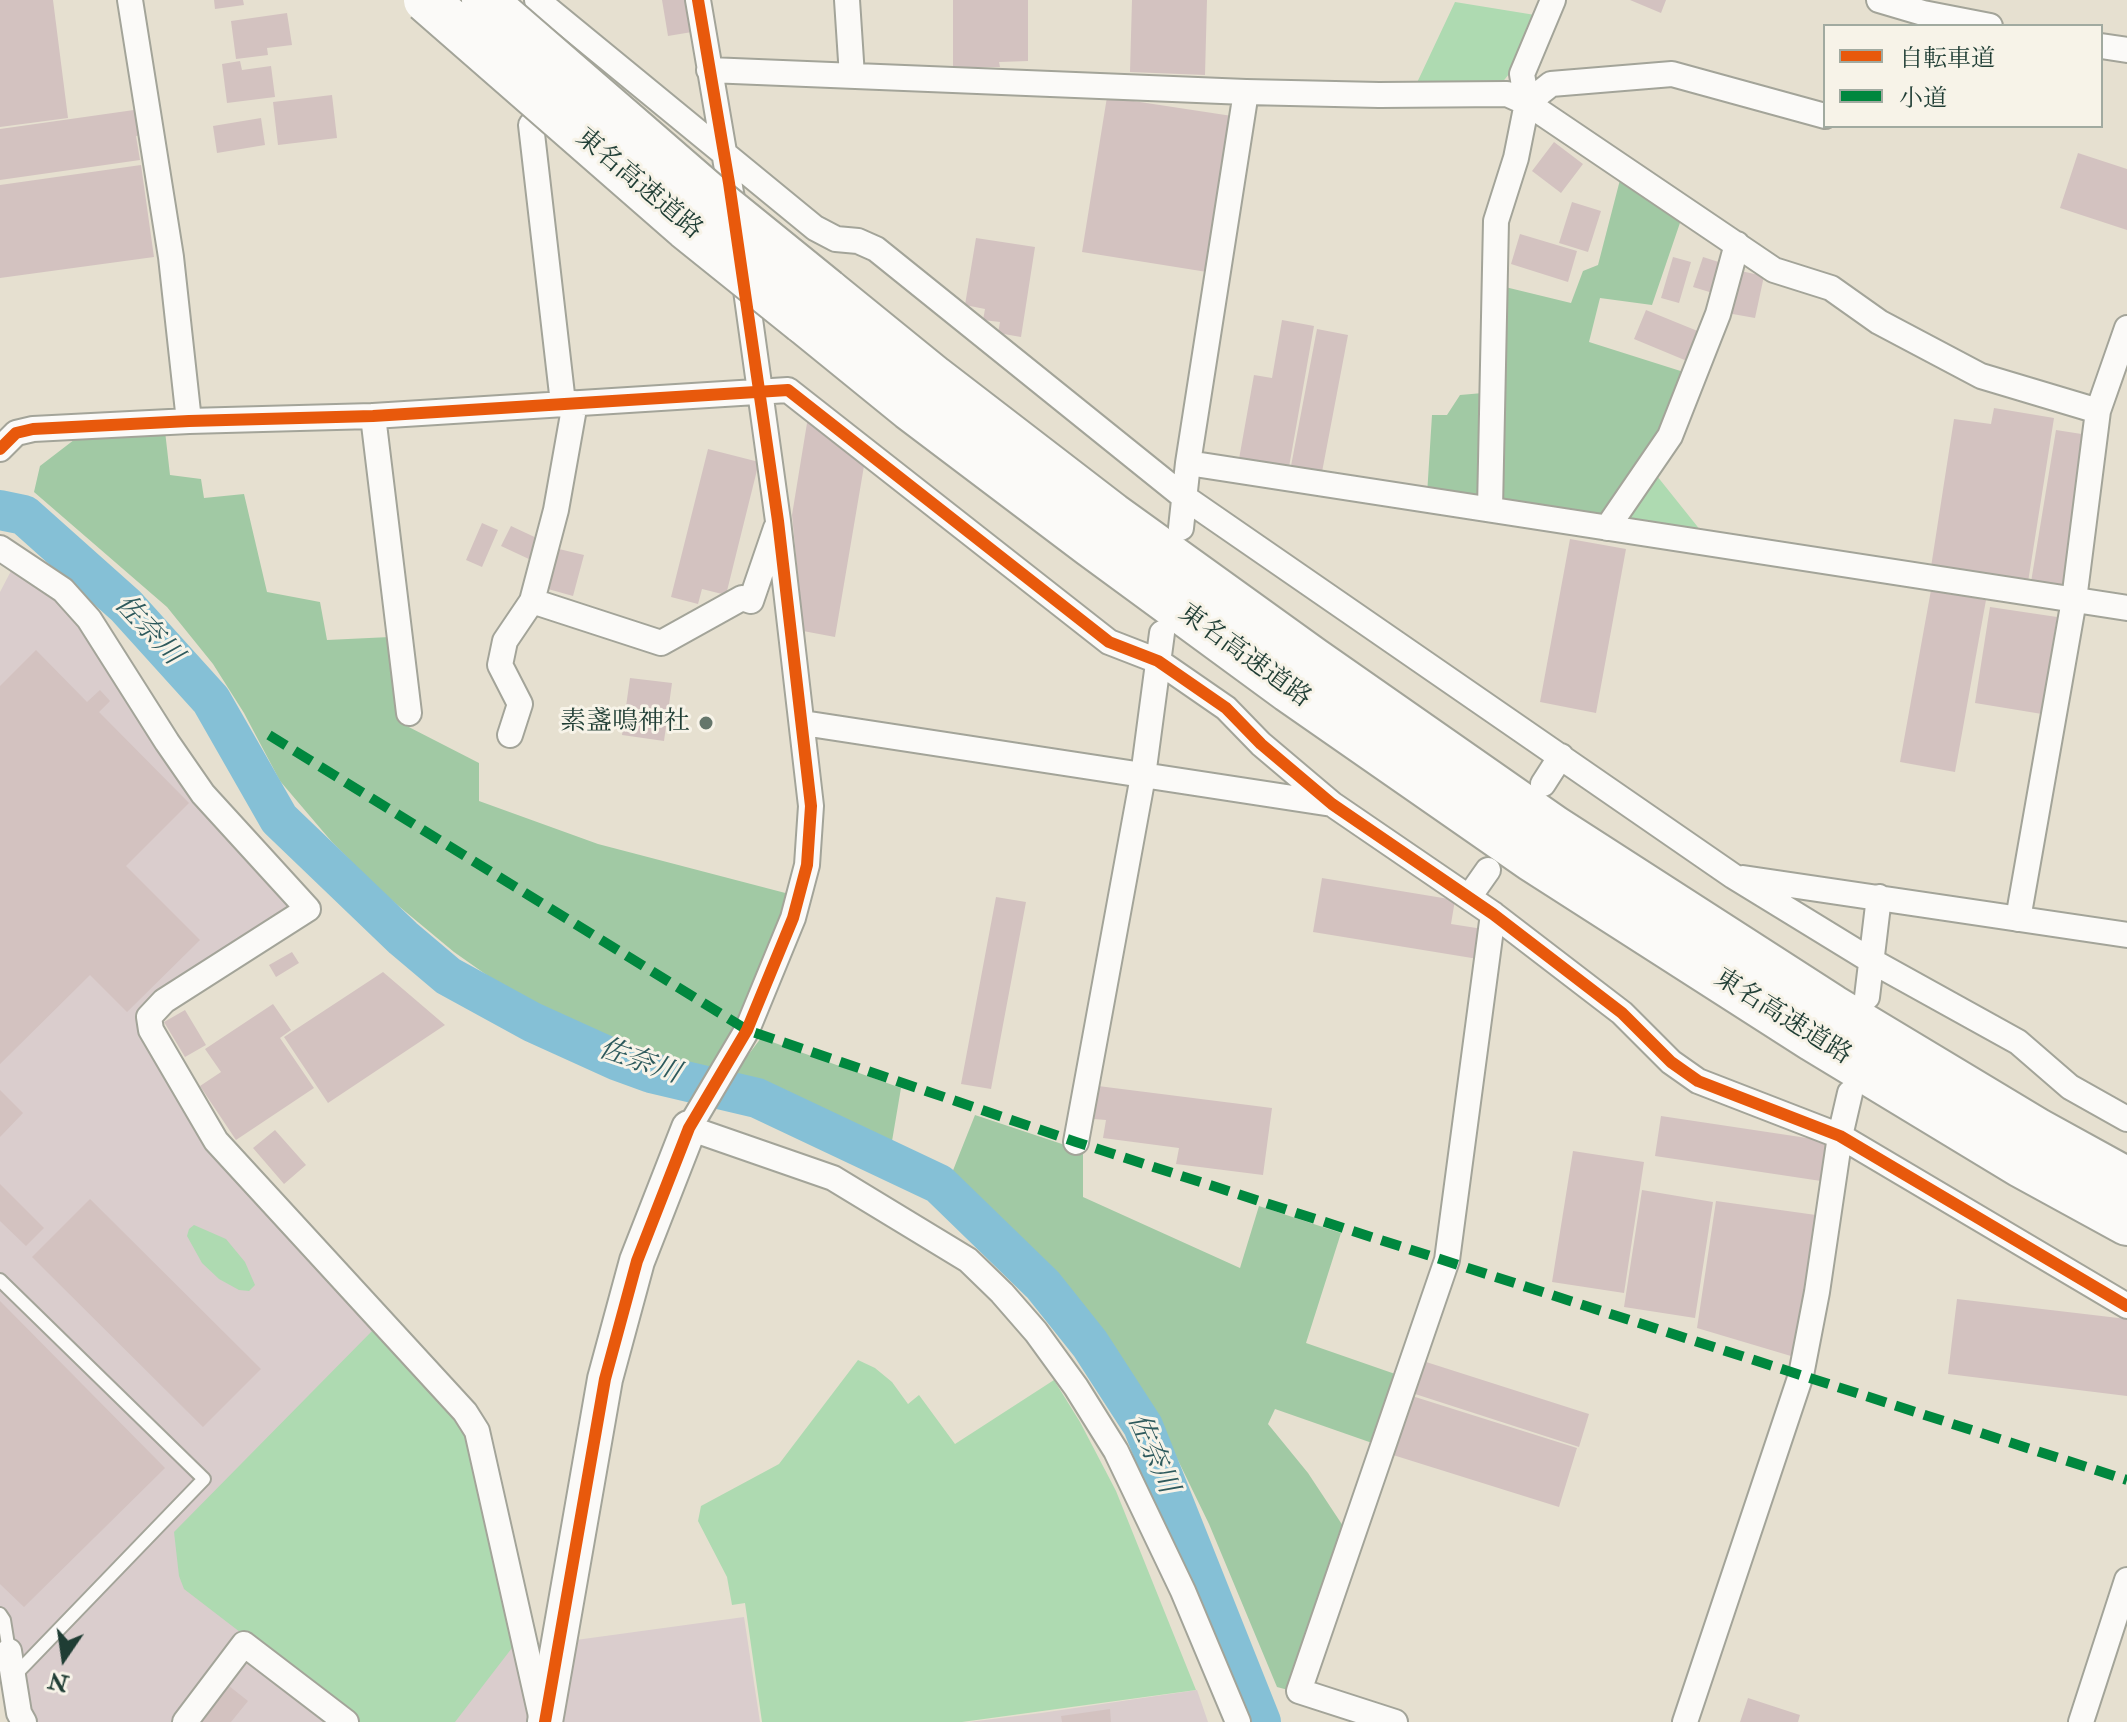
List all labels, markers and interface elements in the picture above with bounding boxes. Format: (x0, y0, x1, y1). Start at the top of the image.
legend (1823, 24, 2103, 128)
text: 自転車道 (1899, 43, 1995, 74)
text: 小道 (1899, 83, 1947, 114)
street label: 東名高速道路 (568, 123, 708, 247)
water label: 佐奈川 (106, 589, 188, 673)
street label: 東名高速道路 (1172, 599, 1316, 715)
place label: 素盞鳴神社 (560, 707, 690, 739)
marker: 素盞鳴神社 (697, 714, 715, 732)
street label: 東名高速道路 (1708, 963, 1856, 1073)
water label: 佐奈川 (594, 1033, 684, 1093)
water label: 佐奈川 (1119, 1409, 1183, 1499)
north arrow (24, 1618, 104, 1698)
text: N (46, 1666, 71, 1697)

